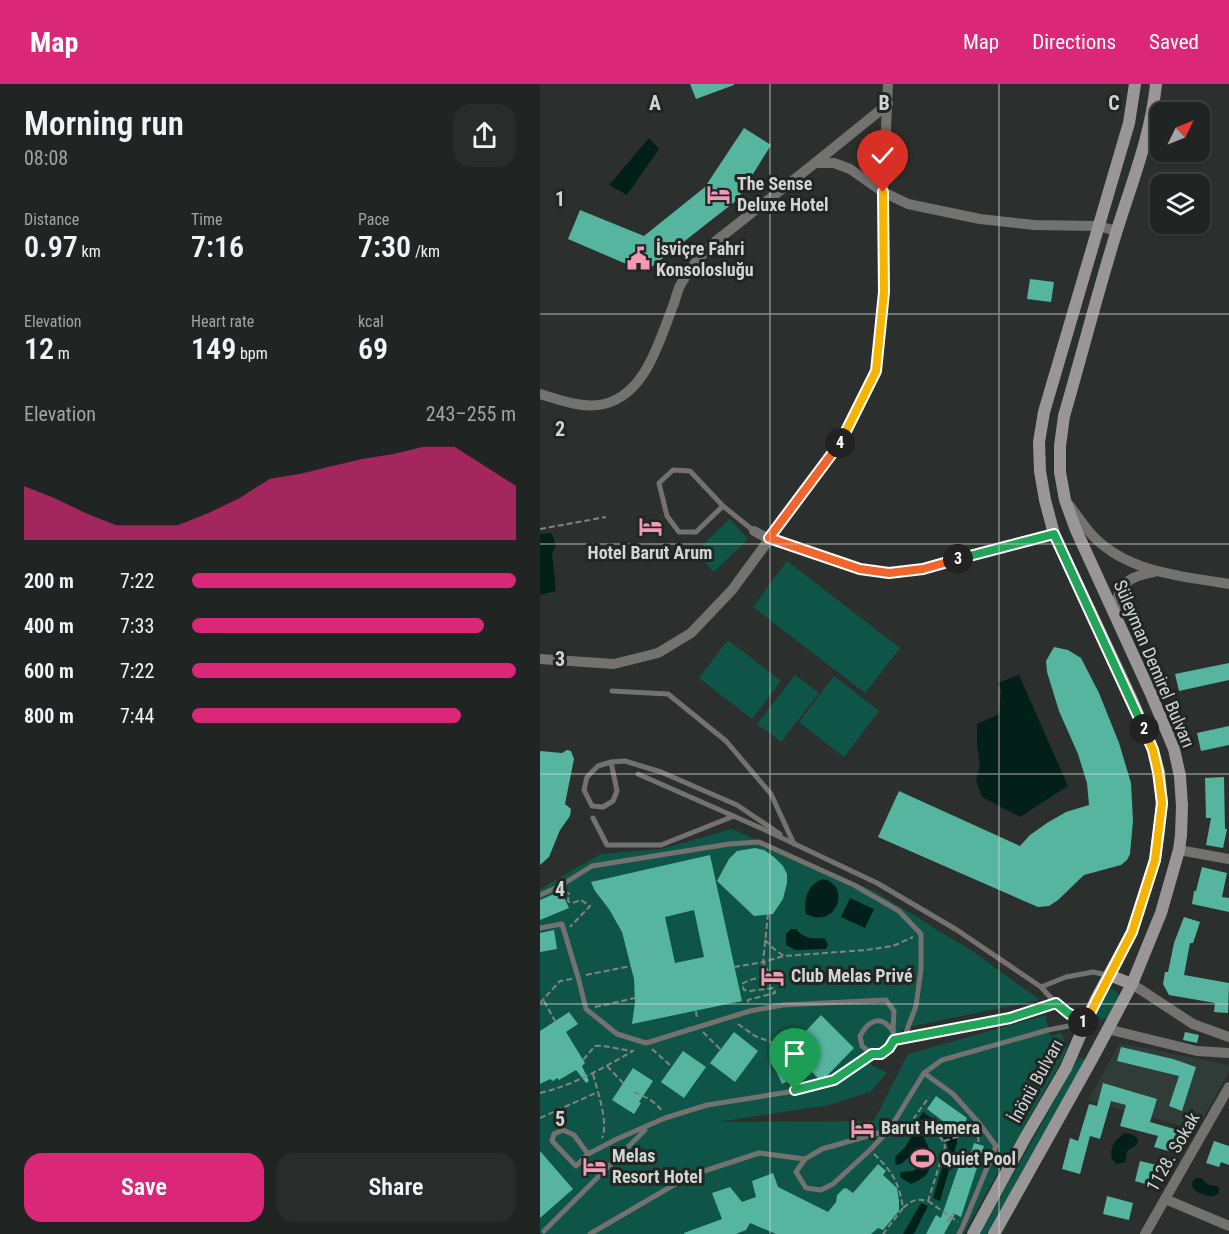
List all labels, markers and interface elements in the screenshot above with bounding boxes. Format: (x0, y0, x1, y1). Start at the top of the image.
text: Map (30, 26, 78, 59)
text: Map (963, 30, 999, 54)
text: Directions (1032, 30, 1116, 54)
text: Saved (1149, 30, 1199, 54)
text: A (649, 91, 661, 115)
text: B (878, 91, 890, 115)
text: C (1108, 91, 1120, 115)
north arrow (1150, 102, 1210, 162)
map controls (1150, 102, 1210, 234)
text: Morning run (24, 104, 184, 143)
button: share (453, 104, 516, 167)
pin (857, 130, 908, 192)
icon: check (866, 139, 899, 172)
text: 08:08 (24, 146, 68, 170)
place label: The Sense Deluxe Hotel (737, 173, 829, 215)
button: layers (1150, 174, 1210, 234)
hotel icon: The Sense Deluxe Hotel (706, 181, 732, 207)
text: 1 (555, 187, 565, 211)
text: Distance (24, 210, 79, 229)
text: Time (191, 210, 223, 229)
text: Pace (358, 210, 389, 229)
text: 0.97 (24, 229, 78, 264)
text: 7:16 (191, 229, 244, 264)
text: 7:30 (358, 229, 411, 264)
place label: İsviçre Fahri Konsolosluğu (656, 238, 754, 280)
text: km (78, 242, 101, 261)
text: /km (411, 242, 440, 261)
public building icon: İsviçre Fahri Konsolosluğu (625, 246, 651, 272)
text: Elevation (24, 312, 82, 331)
text: Heart rate (191, 312, 254, 331)
text: kcal (358, 312, 384, 331)
text: 12 (24, 331, 54, 366)
text: 149 (191, 331, 236, 366)
text: 69 (358, 331, 388, 366)
text: m (54, 344, 70, 363)
text: bpm (236, 344, 268, 363)
text: Elevation (24, 402, 96, 426)
text: 243–255 m (426, 402, 516, 426)
text: 2 (555, 417, 565, 441)
pin: 4 (825, 428, 855, 458)
text: 4 (836, 433, 844, 452)
hotel icon: Hotel Barut Arum (637, 514, 663, 540)
place label: Hotel Barut Arum (588, 542, 712, 563)
pin: 3 (943, 544, 973, 574)
text: 3 (954, 549, 962, 568)
text: 200 m (24, 569, 74, 593)
text: 7:22 (120, 569, 154, 593)
street label: Süleyman Demirel Bulvarı (1110, 577, 1199, 751)
text: 400 m (24, 614, 74, 638)
text: 7:33 (120, 614, 154, 638)
text: 3 (555, 647, 565, 671)
text: 600 m (24, 659, 74, 683)
text: 7:22 (120, 659, 154, 683)
text: 800 m (24, 704, 74, 728)
text: 7:44 (120, 704, 154, 728)
pin: 2 (1129, 714, 1159, 744)
text: 2 (1140, 719, 1148, 738)
text: 4 (555, 877, 565, 901)
hotel icon: Club Melas Privé (760, 963, 786, 989)
place label: Club Melas Privé (791, 965, 913, 986)
pin: 1 (1068, 1007, 1098, 1037)
text: 1 (1079, 1012, 1087, 1031)
pin (769, 1028, 820, 1090)
street label: İnönü Bulvarı (1004, 1035, 1067, 1126)
icon: arrive (778, 1037, 811, 1070)
text: 5 (555, 1107, 565, 1131)
street label: 1128. Sokak (1142, 1109, 1204, 1195)
hotel icon: Barut Hemera (850, 1115, 876, 1141)
place label: Barut Hemera (881, 1117, 980, 1138)
place label: Melas Resort Hotel (612, 1145, 702, 1187)
sports icon: Quiet Pool (910, 1146, 936, 1172)
place label: Quiet Pool (941, 1148, 1016, 1169)
button: Save (24, 1153, 264, 1222)
button: Share (276, 1153, 516, 1222)
hotel icon: Melas Resort Hotel (581, 1153, 607, 1179)

